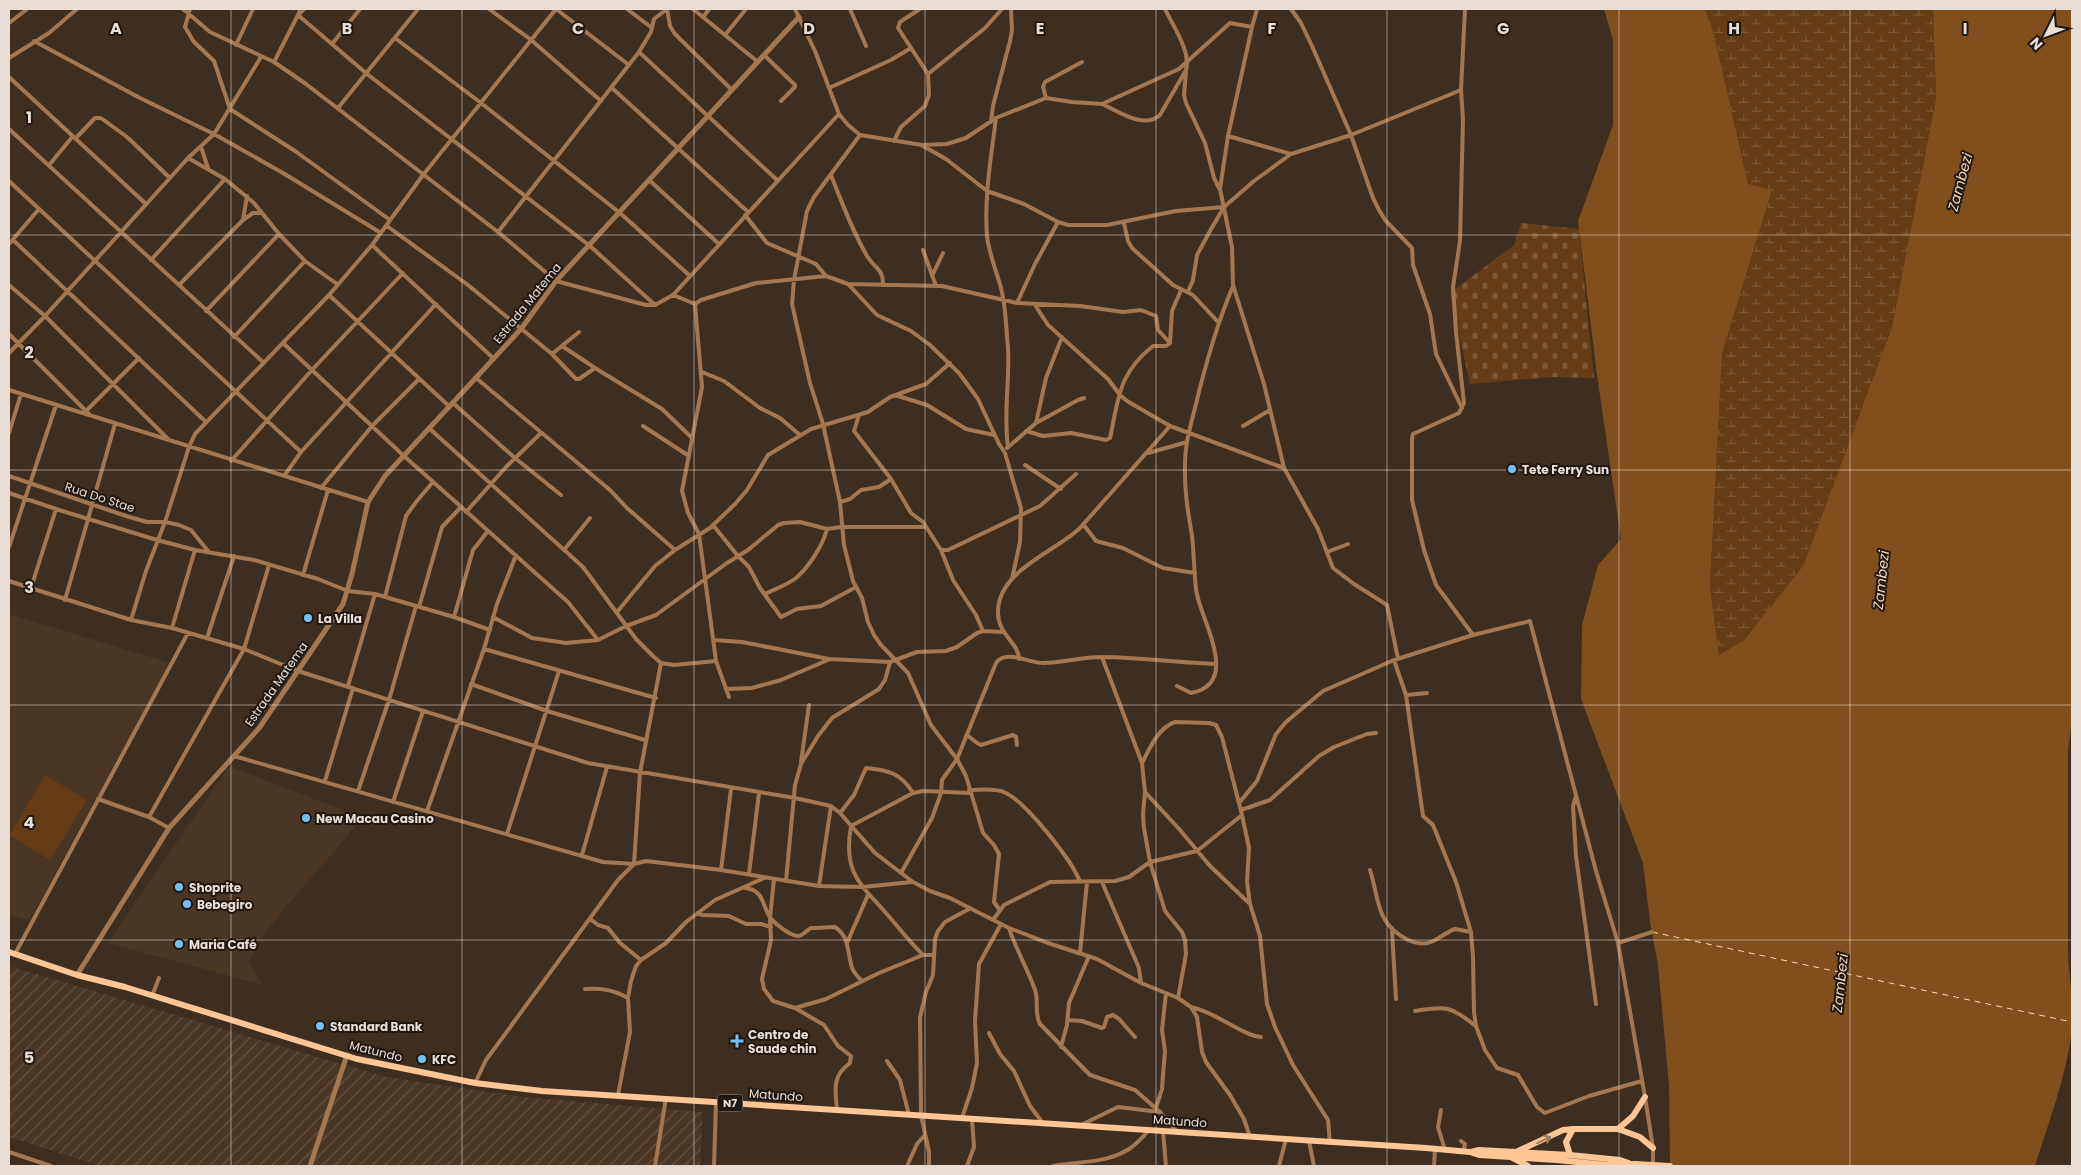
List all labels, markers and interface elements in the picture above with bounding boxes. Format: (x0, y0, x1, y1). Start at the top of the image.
north arrow (2021, 10, 2071, 60)
text: A (110, 17, 122, 40)
text: B (342, 17, 352, 40)
text: C (572, 17, 584, 40)
text: D (803, 17, 815, 40)
text: E (1036, 17, 1044, 40)
text: F (1268, 17, 1277, 40)
text: G (1497, 17, 1509, 40)
text: H (1728, 17, 1740, 40)
text: I (1963, 17, 1967, 40)
text: N (2025, 33, 2047, 54)
text: 1 (26, 106, 32, 129)
water label: Zambezi (1942, 150, 1977, 214)
street label: Estrada Matema (489, 259, 565, 347)
text: 2 (24, 341, 34, 364)
place label: Tete Ferry Sun (1522, 461, 1609, 478)
marker: Tete Ferry Sun (1506, 463, 1518, 475)
street label: Rua Do Stae (63, 478, 137, 516)
water label: Zambezi (1868, 549, 1894, 612)
text: 3 (24, 576, 34, 599)
place label: La Villa (318, 610, 362, 627)
marker: La Villa (302, 612, 314, 624)
street label: Estrada Matema (240, 638, 312, 730)
place label: New Macau Casino (316, 810, 434, 827)
text: 4 (24, 811, 35, 834)
marker: New Macau Casino (300, 812, 312, 824)
place label: Shoprite (189, 879, 242, 896)
marker: Shoprite (173, 881, 185, 893)
place label: Bebegiro (197, 896, 253, 913)
marker: Bebegiro (181, 898, 193, 910)
place label: Maria Café (189, 936, 257, 953)
marker: Maria Café (173, 938, 185, 950)
water label: Zambezi (1827, 952, 1853, 1015)
place label: Standard Bank (330, 1018, 423, 1035)
marker: Standard Bank (314, 1020, 326, 1032)
place label: Centro de Saude chin (748, 1026, 817, 1057)
marker: Centro de Saude chin (730, 1034, 744, 1048)
street label: Matundo (348, 1036, 405, 1066)
text: 5 (24, 1046, 34, 1069)
place label: KFC (432, 1051, 456, 1068)
marker: KFC (416, 1053, 428, 1065)
street label: Matundo (748, 1085, 804, 1105)
road number: N7 (718, 1094, 742, 1112)
street label: Matundo (1152, 1111, 1208, 1131)
one-way arrow (1536, 1134, 1551, 1144)

